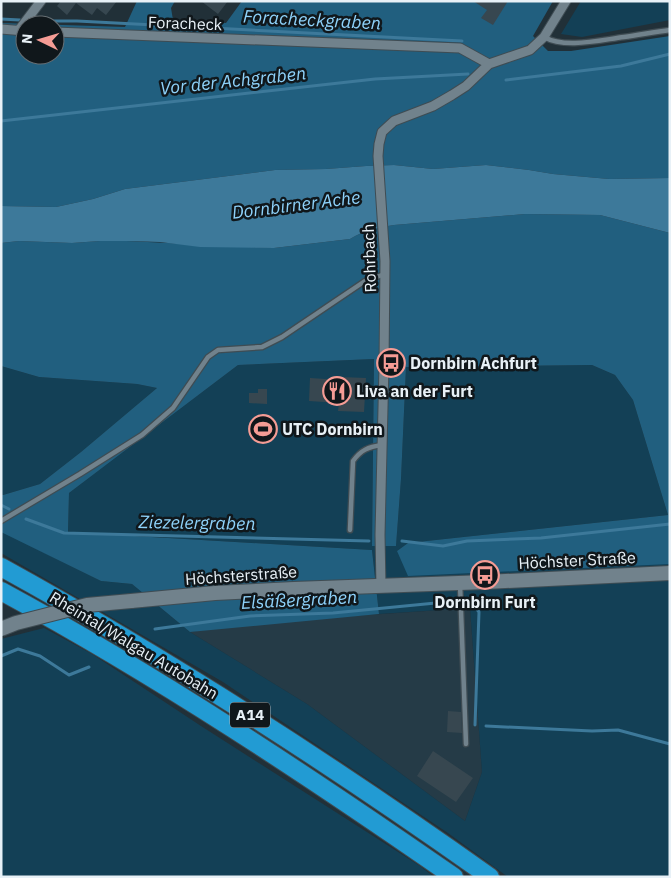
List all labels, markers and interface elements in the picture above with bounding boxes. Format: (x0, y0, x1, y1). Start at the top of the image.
water label: Foracheckgraben (243, 4, 382, 35)
street label: Foracheck (148, 12, 223, 34)
north arrow (15, 15, 65, 65)
text: N (18, 33, 36, 45)
water label: Vor der Achgraben (159, 61, 307, 100)
water label: Dornbirner Ache (230, 185, 361, 224)
street label: Rohrbach (358, 223, 380, 293)
bus stop icon: Dornbirn Achfurt (376, 348, 406, 378)
place label: Dornbirn Achfurt (410, 353, 537, 373)
restaurant icon: Liva an der Furt (322, 376, 352, 406)
place label: Liva an der Furt (356, 381, 473, 401)
sports icon: UTC Dornbirn (248, 414, 278, 444)
place label: UTC Dornbirn (282, 419, 383, 439)
water label: Ziezelergraben (137, 510, 256, 535)
street label: Höchster Straße (518, 547, 636, 573)
bus stop icon: Dornbirn Furt (470, 560, 500, 590)
street label: Höchsterstraße (184, 561, 298, 589)
water label: Elsäßergraben (240, 585, 358, 614)
street label: Rheintal/Walgau Autobahn (46, 587, 222, 703)
place label: Dornbirn Furt (434, 592, 536, 612)
road number: A14 (230, 702, 270, 728)

